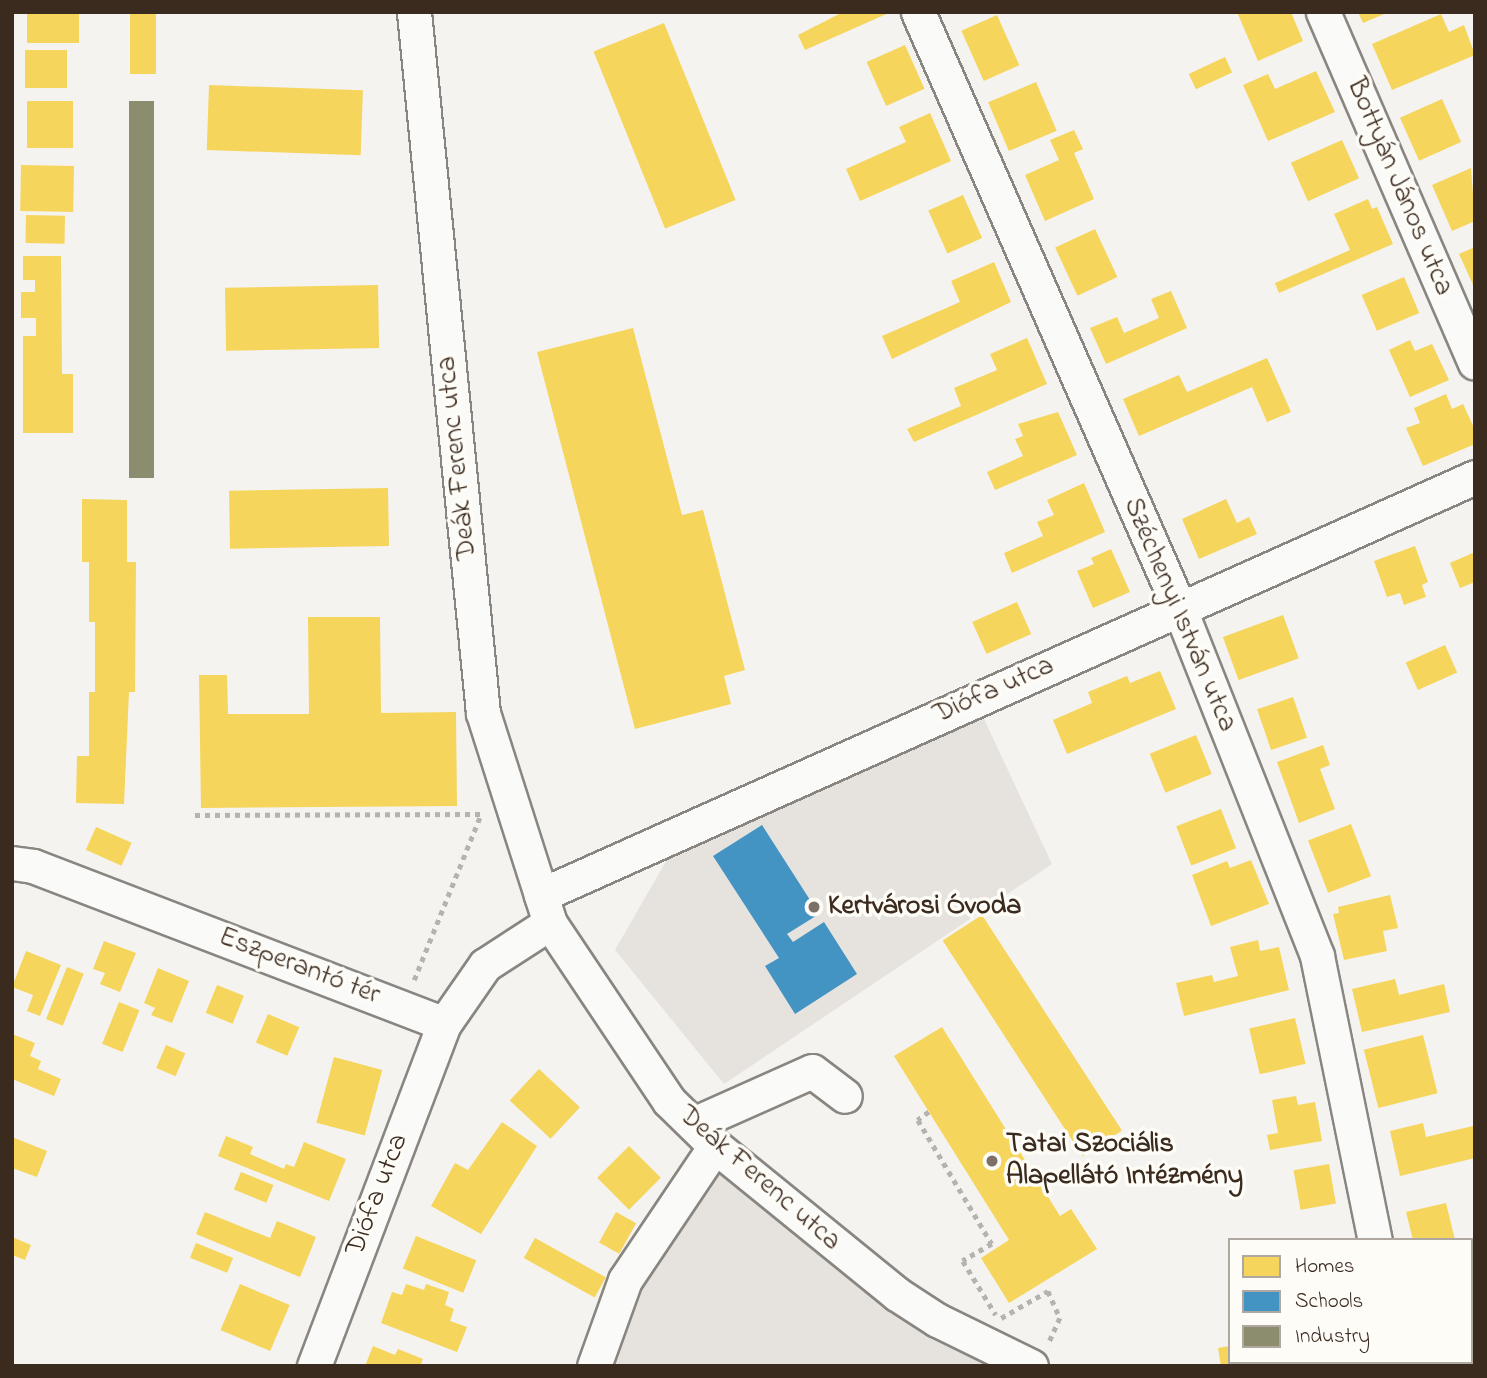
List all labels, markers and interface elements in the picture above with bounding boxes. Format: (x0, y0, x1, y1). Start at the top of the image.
street label: Bottyán János utca (1338, 73, 1460, 301)
street label: Deák Ferenc utca (431, 355, 485, 561)
street label: Széchenyi István utca (1115, 493, 1243, 737)
street label: Diófa utca (929, 650, 1059, 732)
place label: Kertvárosi Óvoda (828, 890, 1021, 924)
marker: Kertvárosi Óvoda (806, 899, 822, 915)
street label: Eszperantó tér (214, 921, 384, 1013)
street label: Deák Ferenc utca (671, 1099, 847, 1259)
place label: Tatai Szociális Alapellátó Intézmény (1006, 1128, 1243, 1194)
street label: Diófa utca (339, 1129, 417, 1261)
marker: Tatai Szociális Alapellátó Intézmény (984, 1153, 1000, 1169)
legend (1228, 1238, 1473, 1364)
text: Homes (1295, 1252, 1355, 1282)
text: Schools (1295, 1287, 1363, 1317)
text: Industry (1295, 1322, 1370, 1352)

